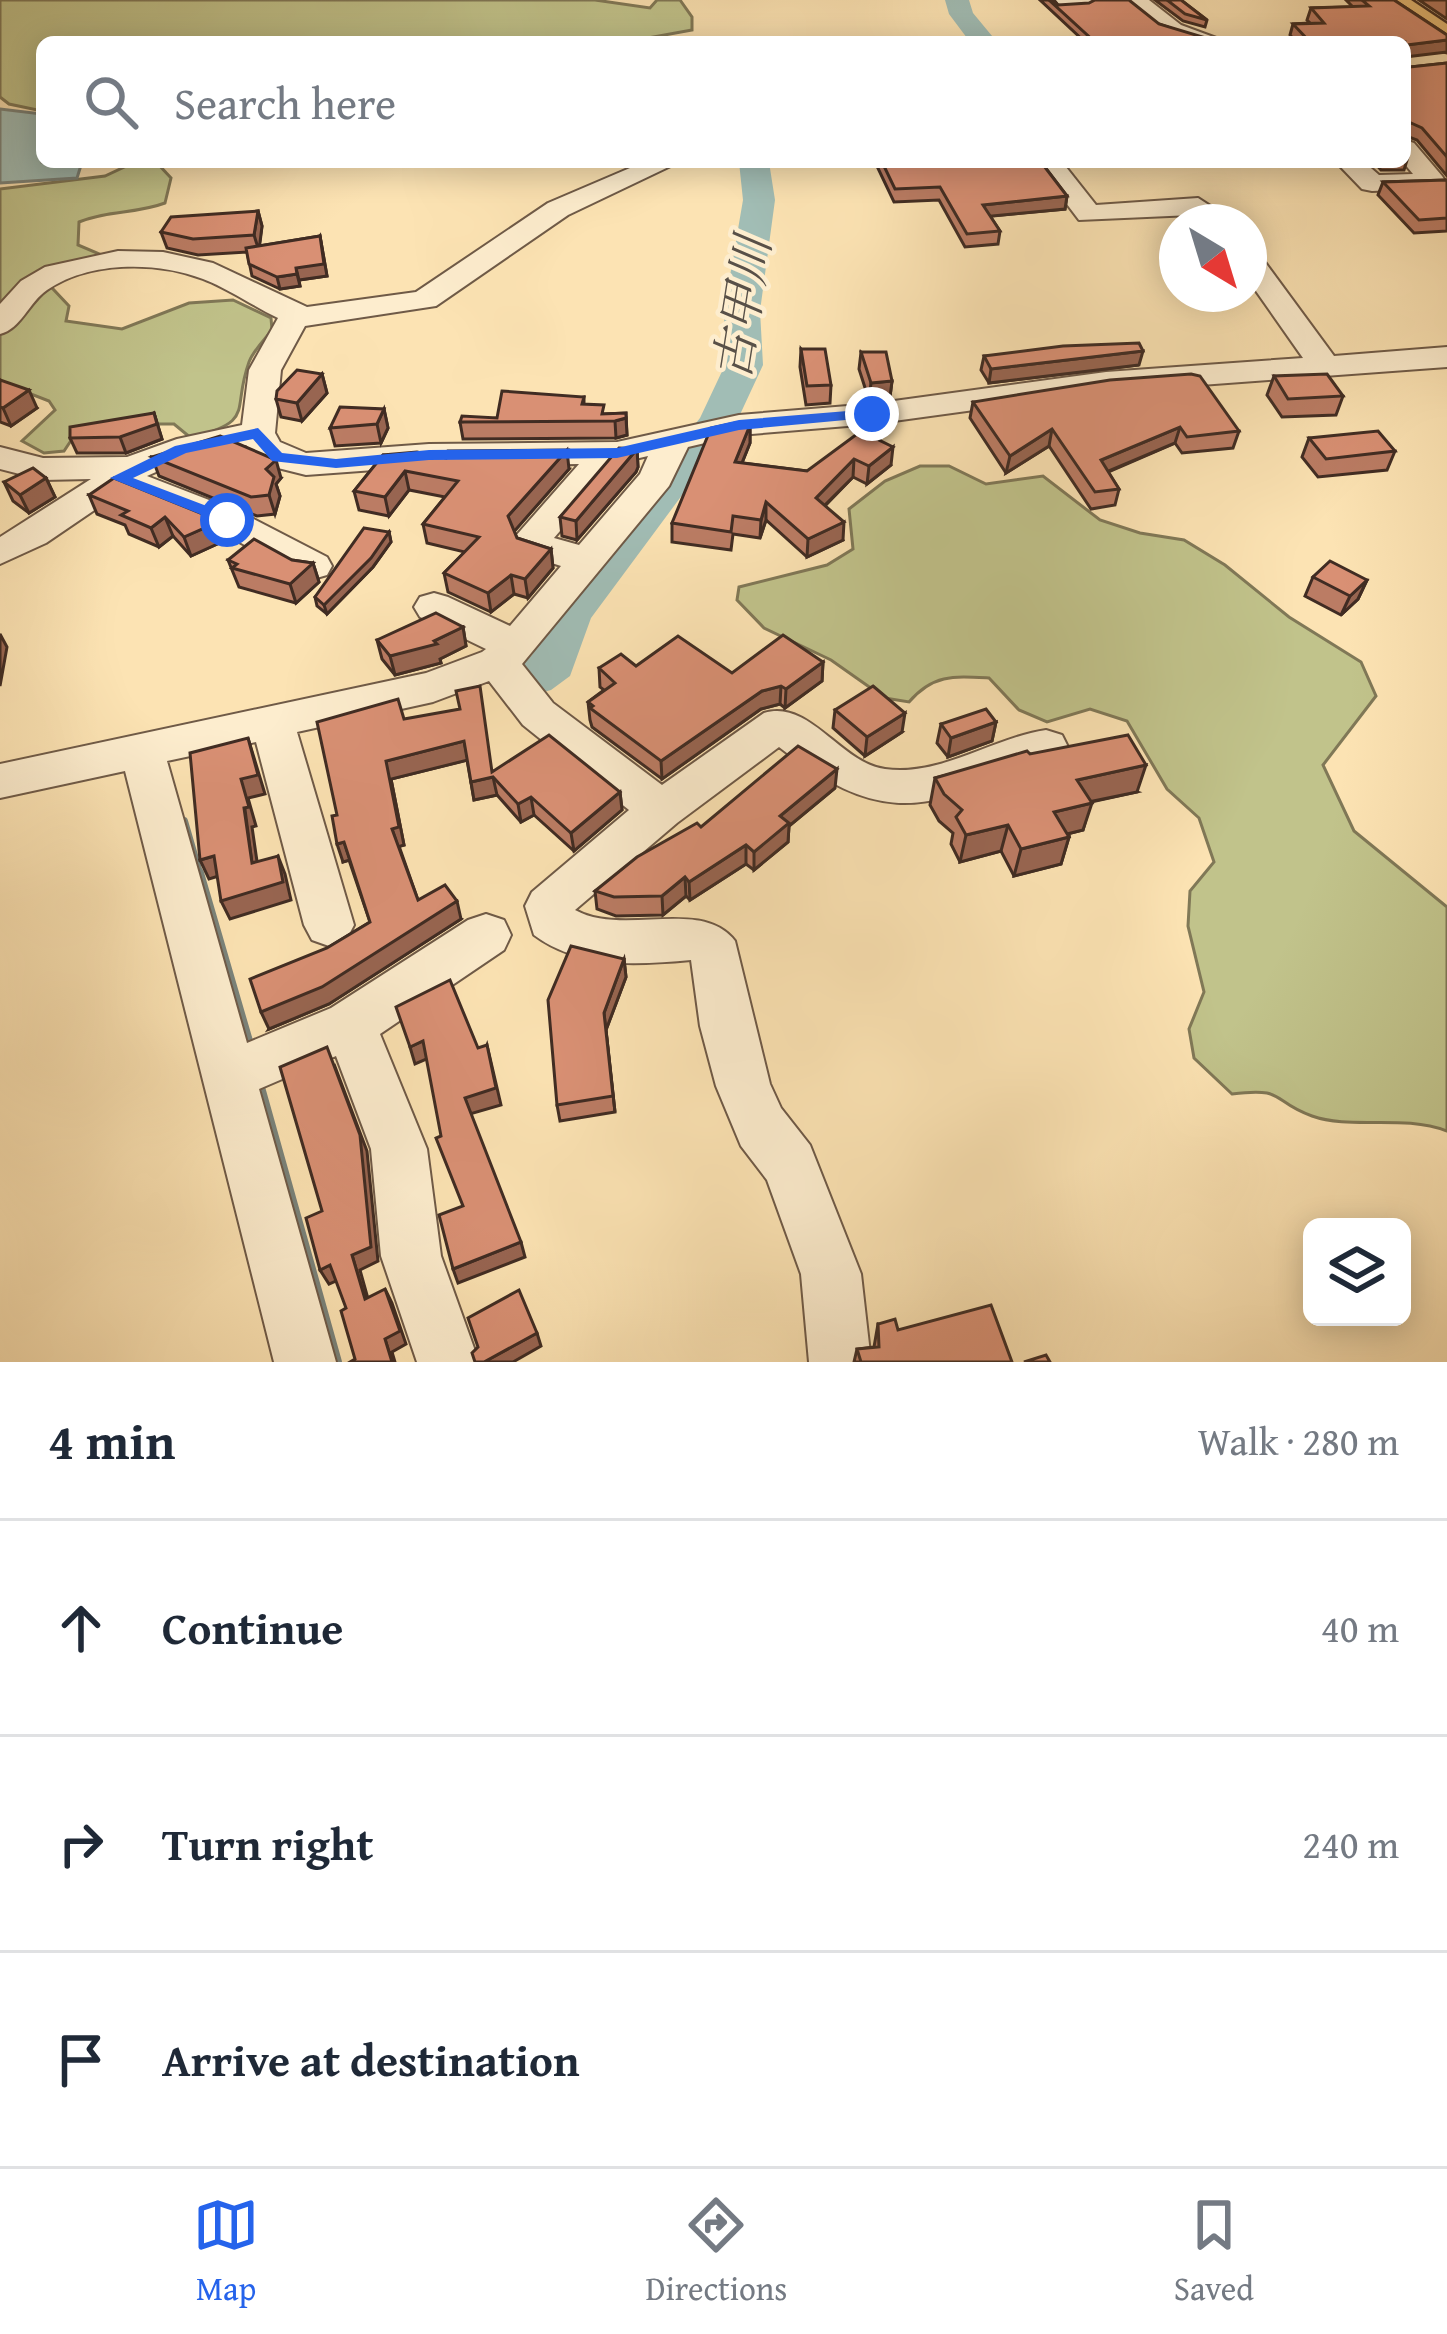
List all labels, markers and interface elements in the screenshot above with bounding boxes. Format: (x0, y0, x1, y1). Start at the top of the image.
search box (36, 36, 1411, 168)
icon: search (78, 69, 144, 135)
text: Search here (174, 70, 396, 135)
north arrow (1159, 204, 1267, 312)
water label: 古甲川 (695, 226, 789, 385)
route end (845, 387, 899, 441)
route start (200, 493, 254, 547)
map controls (1303, 1218, 1411, 1326)
button: layers (1303, 1218, 1411, 1326)
text: 4 min (48, 1403, 175, 1478)
text: Walk · 280 m (1198, 1412, 1399, 1469)
icon: ahead (48, 1595, 114, 1661)
text: Continue (162, 1595, 343, 1660)
text: 40 m (1321, 1599, 1399, 1656)
icon: right (48, 1811, 114, 1877)
text: Turn right (162, 1811, 374, 1876)
text: 240 m (1302, 1815, 1399, 1872)
icon: arrive (48, 2027, 114, 2093)
text: Arrive at destination (162, 2027, 580, 2092)
tab: Map (193, 2192, 259, 2312)
tab: Directions (646, 2192, 787, 2312)
tab: Saved (1174, 2192, 1254, 2312)

